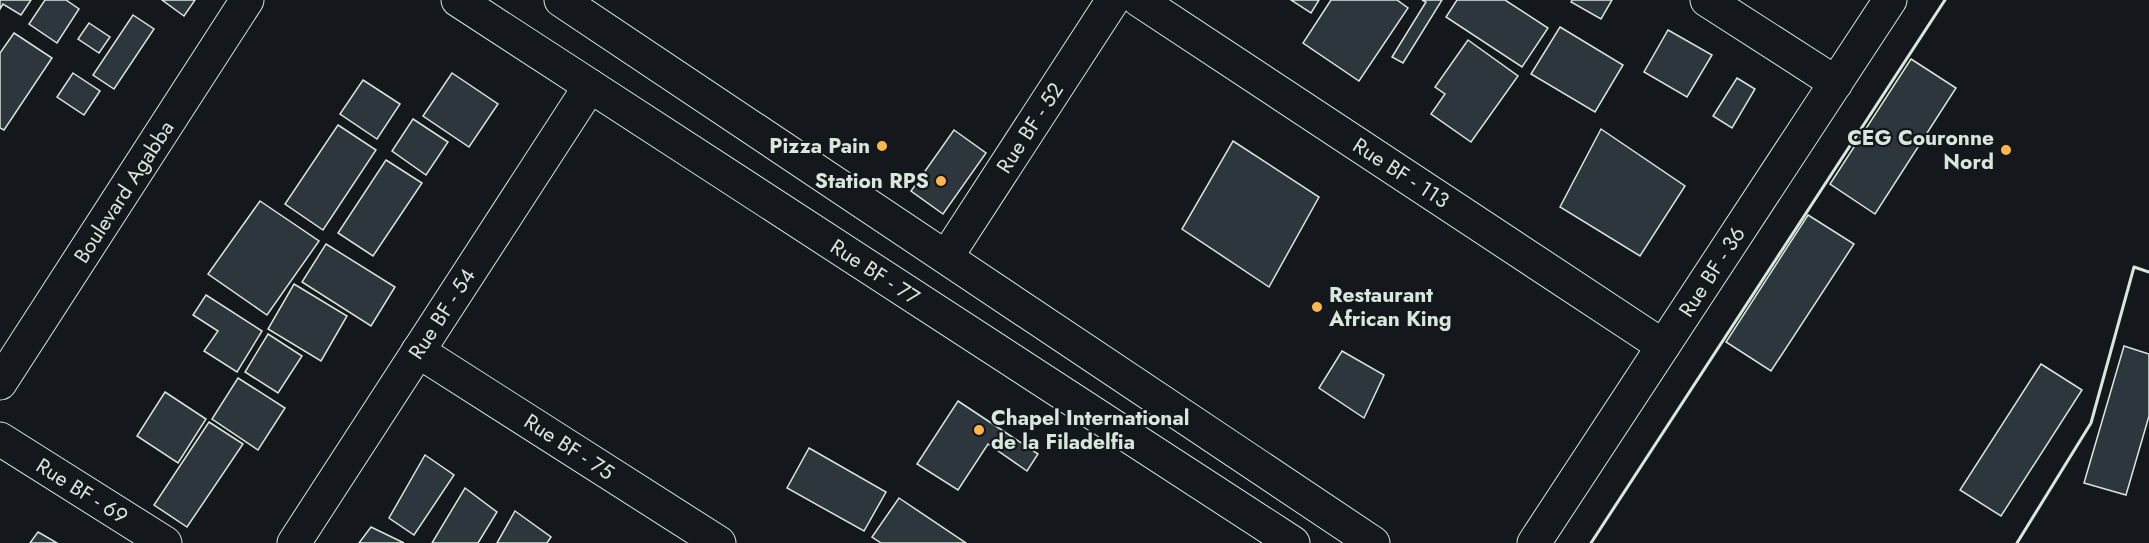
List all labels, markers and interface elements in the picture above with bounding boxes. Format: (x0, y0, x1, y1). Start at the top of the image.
street label: Rue BF - 52 (989, 77, 1071, 179)
street label: Boulevard Agabba (67, 115, 181, 269)
place label: CEG Couronne Nord (1847, 123, 1994, 177)
place label: Pizza Pain (769, 131, 870, 161)
street label: Rue BF - 113 (1347, 131, 1455, 215)
marker: Pizza Pain (875, 139, 889, 153)
marker: CEG Couronne Nord (1999, 143, 2013, 157)
place label: Station RPS (815, 166, 929, 196)
marker: Station RPS (934, 174, 948, 188)
street label: Rue BF - 36 (1671, 221, 1753, 323)
street label: Rue BF - 77 (824, 232, 926, 312)
street label: Rue BF - 54 (401, 263, 483, 365)
place label: Restaurant African King (1328, 280, 1452, 334)
marker: Restaurant African King (1310, 300, 1324, 314)
place label: Chapel International de la Filadelfia (991, 403, 1189, 457)
street label: Rue BF - 75 (518, 407, 620, 487)
marker: Chapel International de la Filadelfia (972, 423, 986, 437)
street label: Rue BF - 69 (30, 451, 134, 531)

